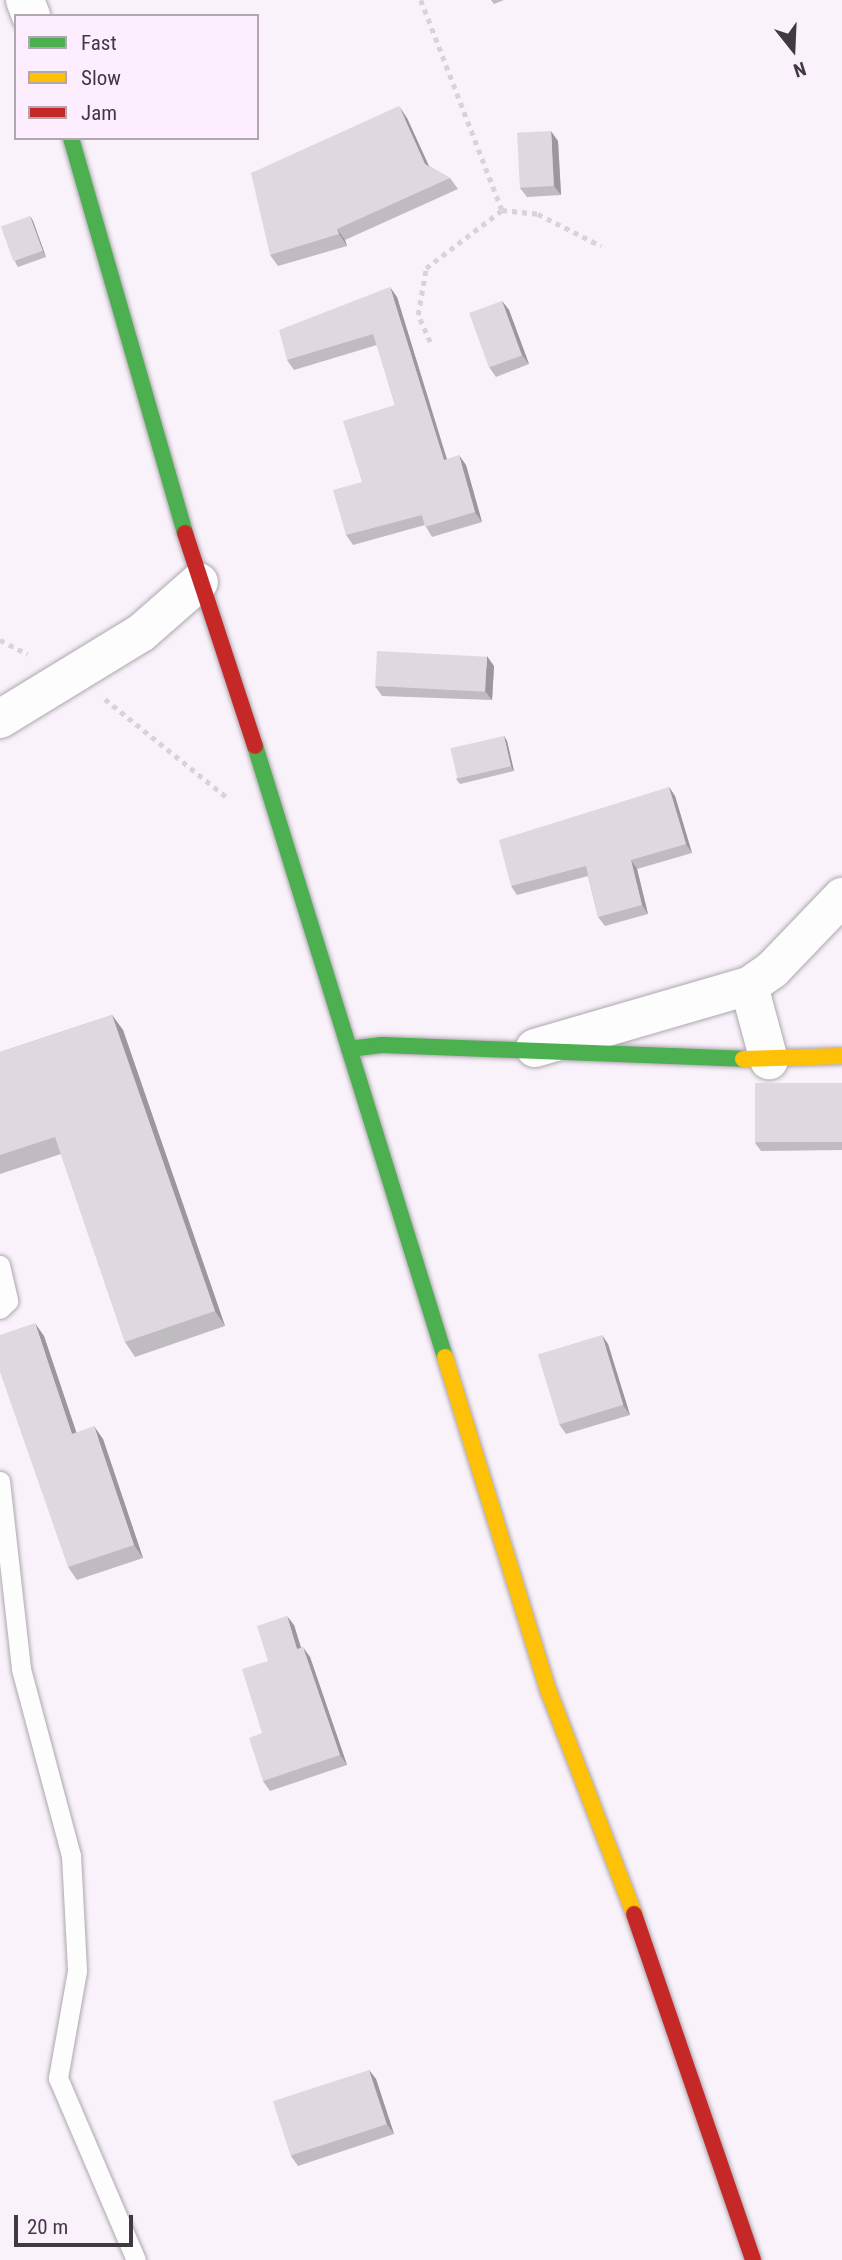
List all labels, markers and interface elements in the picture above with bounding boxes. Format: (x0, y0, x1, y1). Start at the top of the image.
legend (14, 14, 259, 140)
north arrow (758, 14, 828, 84)
text: Fast (81, 31, 117, 55)
text: N (791, 57, 809, 82)
text: Slow (81, 66, 121, 90)
text: Jam (81, 101, 117, 125)
scale bar (18, 2200, 136, 2244)
text: 20 m (27, 2215, 68, 2239)

